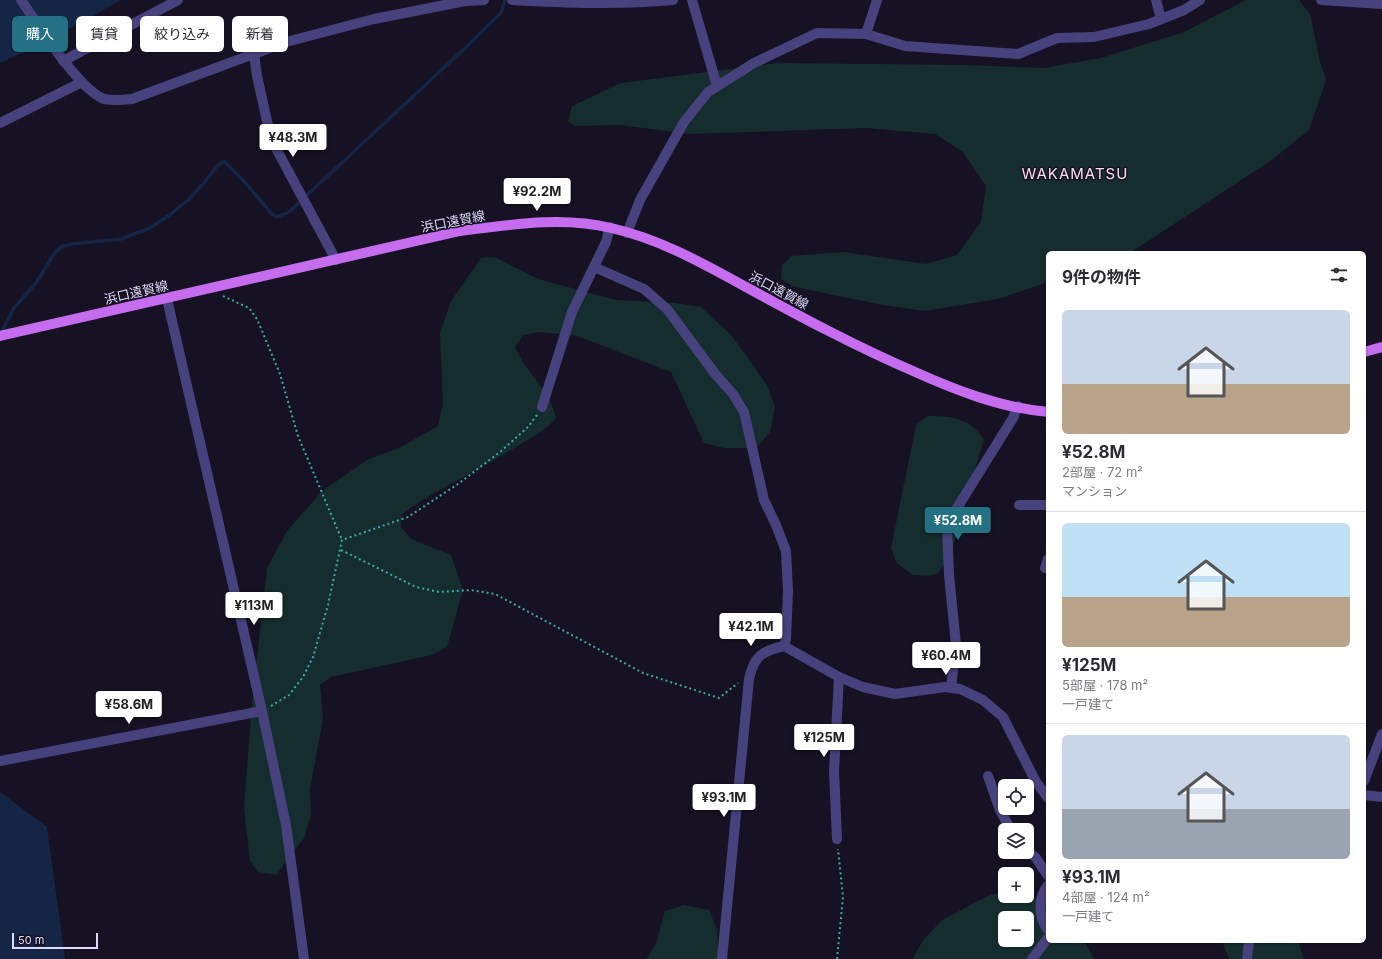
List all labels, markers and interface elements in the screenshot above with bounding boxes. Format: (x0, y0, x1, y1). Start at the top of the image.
chip: 購入 (12, 16, 68, 52)
chip: 賃貸 (76, 16, 132, 52)
chip: 絞り込み (140, 16, 224, 52)
chip: 新着 (232, 16, 288, 52)
pin: ¥48.3M (260, 124, 326, 158)
text: ¥48.3M (269, 129, 317, 145)
district label: WAKAMATSU (1022, 164, 1128, 183)
pin: ¥92.2M (504, 178, 570, 212)
text: ¥92.2M (513, 183, 561, 199)
street label: 浜口遠賀線 (420, 207, 486, 235)
icon: filters (1328, 264, 1350, 286)
text: 9件の物件 (1062, 267, 1141, 287)
street label: 浜口遠賀線 (747, 268, 811, 312)
street label: 浜口遠賀線 (103, 277, 169, 307)
icon: home (1170, 336, 1242, 408)
text: ¥52.8M (1062, 442, 1125, 462)
text: 2部屋 · 72 m² (1062, 464, 1143, 480)
text: マンション (1062, 483, 1127, 499)
pin: ¥52.8M (925, 507, 991, 541)
text: ¥52.8M (934, 512, 982, 528)
icon: home (1170, 549, 1242, 621)
pin: ¥113M (226, 592, 282, 626)
text: ¥113M (234, 597, 274, 613)
pin: ¥42.1M (718, 613, 784, 647)
text: ¥42.1M (728, 618, 774, 634)
pin: ¥60.4M (913, 642, 979, 676)
text: ¥60.4M (921, 647, 971, 663)
text: ¥125M (1062, 655, 1116, 675)
text: 5部屋 · 178 m² (1062, 677, 1148, 693)
pin: ¥58.6M (96, 691, 162, 725)
text: ¥58.6M (105, 696, 153, 712)
text: 一戸建て (1062, 696, 1114, 712)
pin: ¥125M (796, 724, 852, 758)
text: ¥125M (803, 729, 845, 745)
icon: home (1170, 761, 1242, 833)
map controls (998, 779, 1034, 947)
button: locate (998, 779, 1034, 815)
pin: ¥93.1M (691, 784, 757, 818)
text: ¥93.1M (702, 789, 746, 805)
button: layers (998, 823, 1034, 859)
button: + (998, 867, 1034, 903)
text: ¥93.1M (1062, 867, 1121, 887)
text: 4部屋 · 124 m² (1062, 889, 1150, 905)
text: 一戸建て (1062, 908, 1114, 924)
button: − (998, 911, 1034, 947)
scale bar (12, 931, 98, 950)
text: 50 m (18, 933, 44, 947)

